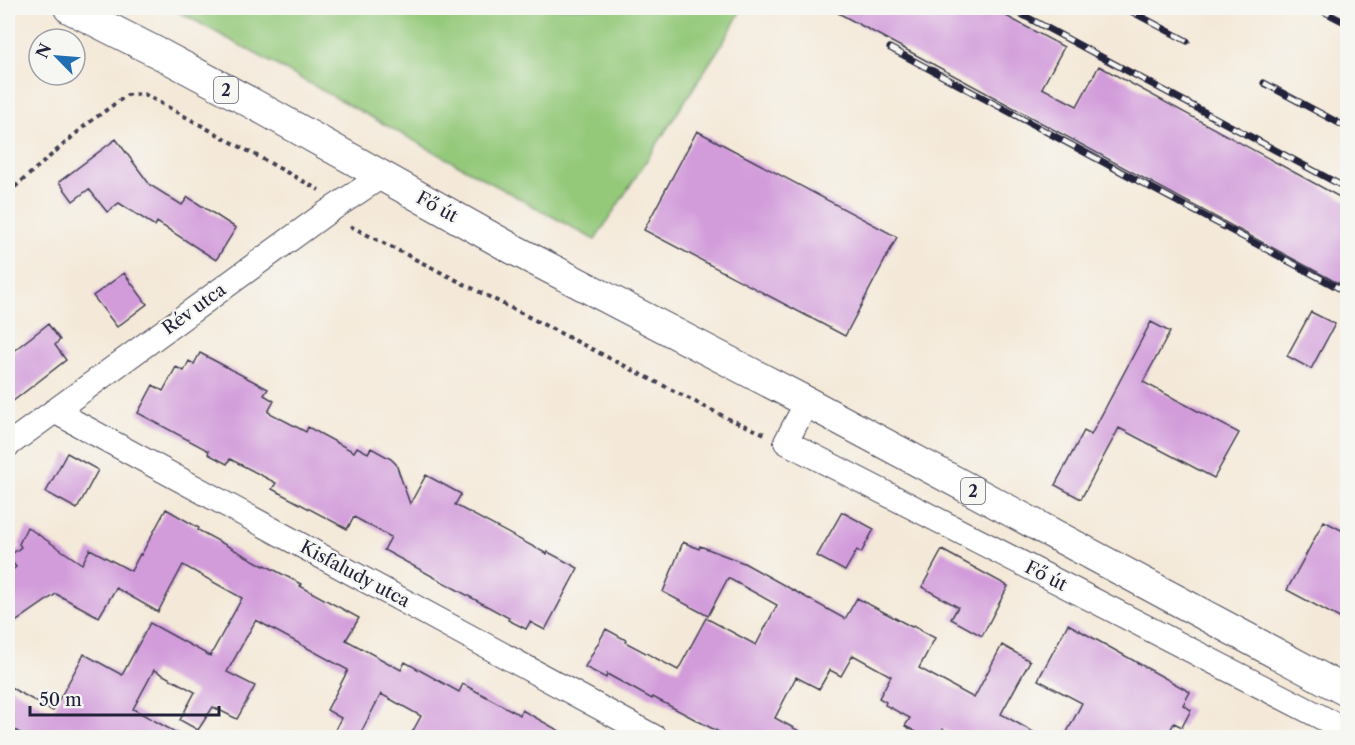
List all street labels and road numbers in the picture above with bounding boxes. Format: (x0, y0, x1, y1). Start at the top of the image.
road number: 2 (214, 77, 238, 103)
street label: Fő út (412, 187, 462, 228)
street label: Rév utca (158, 278, 230, 339)
road number: 2 (961, 478, 985, 504)
street label: Kisfaludy utca (296, 536, 414, 612)
street label: Fő út (1021, 556, 1071, 596)

